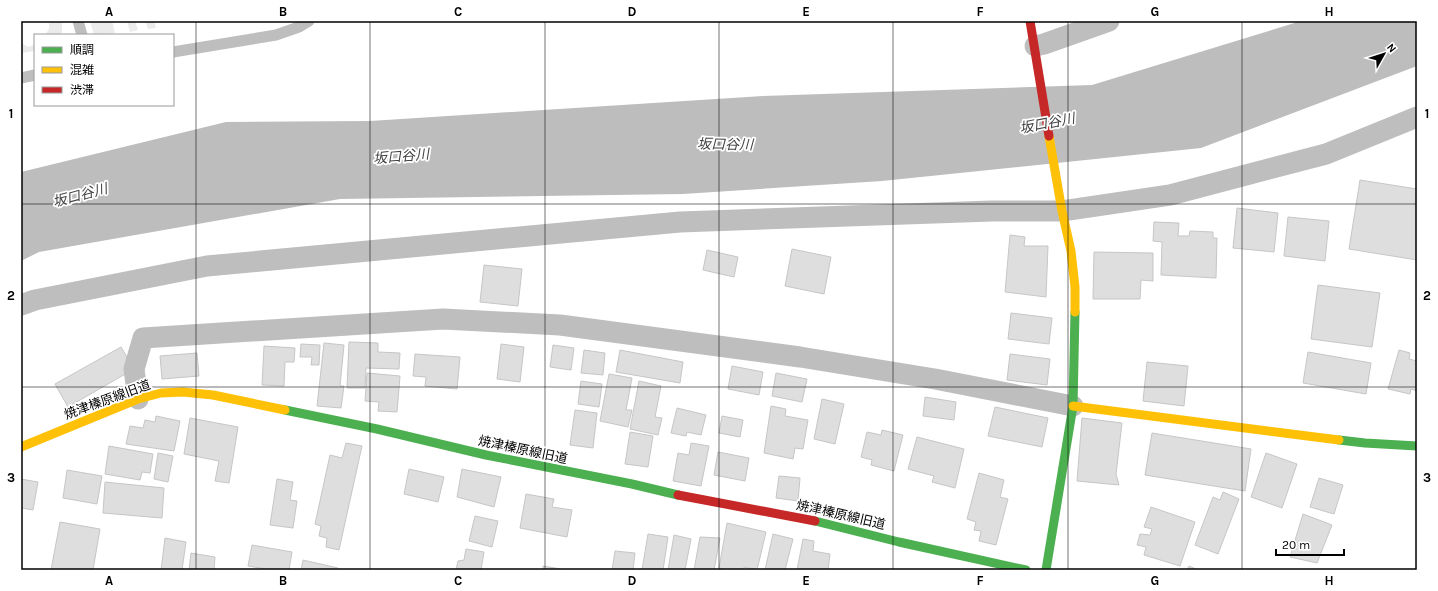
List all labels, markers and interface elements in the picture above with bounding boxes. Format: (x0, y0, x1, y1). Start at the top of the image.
text: A (105, 4, 113, 19)
text: B (279, 4, 287, 19)
text: C (454, 4, 462, 19)
text: D (628, 4, 637, 19)
text: E (802, 4, 810, 19)
text: F (976, 4, 984, 19)
text: G (1151, 4, 1159, 19)
text: H (1324, 4, 1334, 19)
legend (34, 34, 174, 106)
north arrow (1364, 34, 1404, 74)
text: N (1384, 41, 1399, 55)
text: 順調 (70, 43, 94, 57)
text: 混雑 (70, 63, 94, 77)
text: 渋滞 (70, 83, 94, 97)
text: 1 (9, 106, 13, 121)
text: 1 (1425, 106, 1429, 121)
water label: 坂口谷川 (1018, 109, 1078, 137)
water label: 坂口谷川 (697, 136, 755, 154)
water label: 坂口谷川 (372, 145, 432, 167)
water label: 坂口谷川 (51, 180, 111, 211)
text: 2 (7, 288, 15, 303)
text: 2 (1423, 288, 1431, 303)
street label: 焼津榛原線旧道 (62, 377, 152, 422)
street label: 焼津榛原線旧道 (477, 433, 569, 466)
text: 3 (7, 470, 15, 485)
text: 3 (1423, 470, 1431, 485)
street label: 焼津榛原線旧道 (795, 497, 887, 532)
scale bar (1276, 531, 1344, 557)
text: 20 m (1282, 538, 1310, 552)
text: A (105, 573, 113, 588)
text: B (279, 573, 287, 588)
text: C (454, 573, 462, 588)
text: D (628, 573, 637, 588)
text: E (802, 573, 810, 588)
text: F (976, 573, 984, 588)
text: G (1151, 573, 1159, 588)
text: H (1324, 573, 1334, 588)

